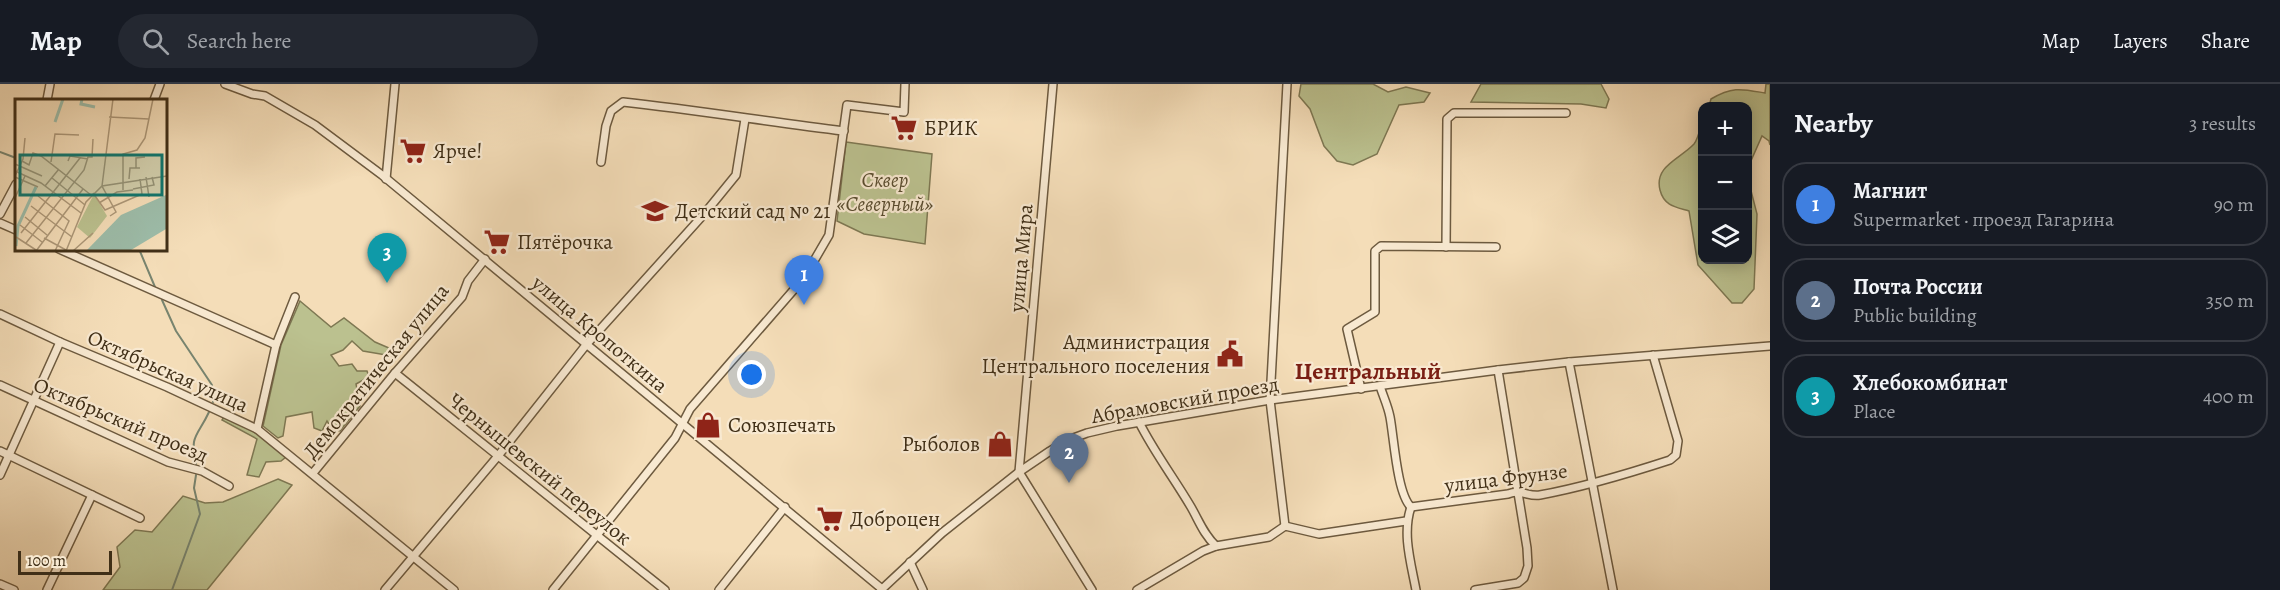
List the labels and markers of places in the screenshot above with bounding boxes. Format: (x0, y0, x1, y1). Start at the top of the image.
supermarket icon: БРИК (889, 113, 919, 143)
place label: БРИК (924, 114, 978, 142)
supermarket icon: Ярче! (398, 136, 428, 166)
place label: Ярче! (433, 137, 483, 165)
school or university icon: Детский сад № 21 (640, 196, 670, 226)
place label: Детский сад № 21 (675, 197, 830, 225)
supermarket icon: Пятёрочка (482, 227, 512, 257)
place label: Пятёрочка (517, 228, 613, 256)
pin: 3 (368, 234, 406, 283)
pin: 1 (784, 256, 824, 305)
place label: Администрация Центрального поселения (982, 328, 1210, 380)
public building icon: Администрация Центрального поселения (1215, 339, 1245, 369)
shop icon: Союзпечать (693, 410, 723, 440)
place label: Союзпечать (728, 411, 836, 439)
shop icon: Рыболов (985, 429, 1015, 459)
place label: Рыболов (902, 430, 980, 458)
pin: 2 (1050, 434, 1088, 483)
supermarket icon: Доброцен (815, 504, 845, 534)
place label: Доброцен (850, 505, 940, 533)

